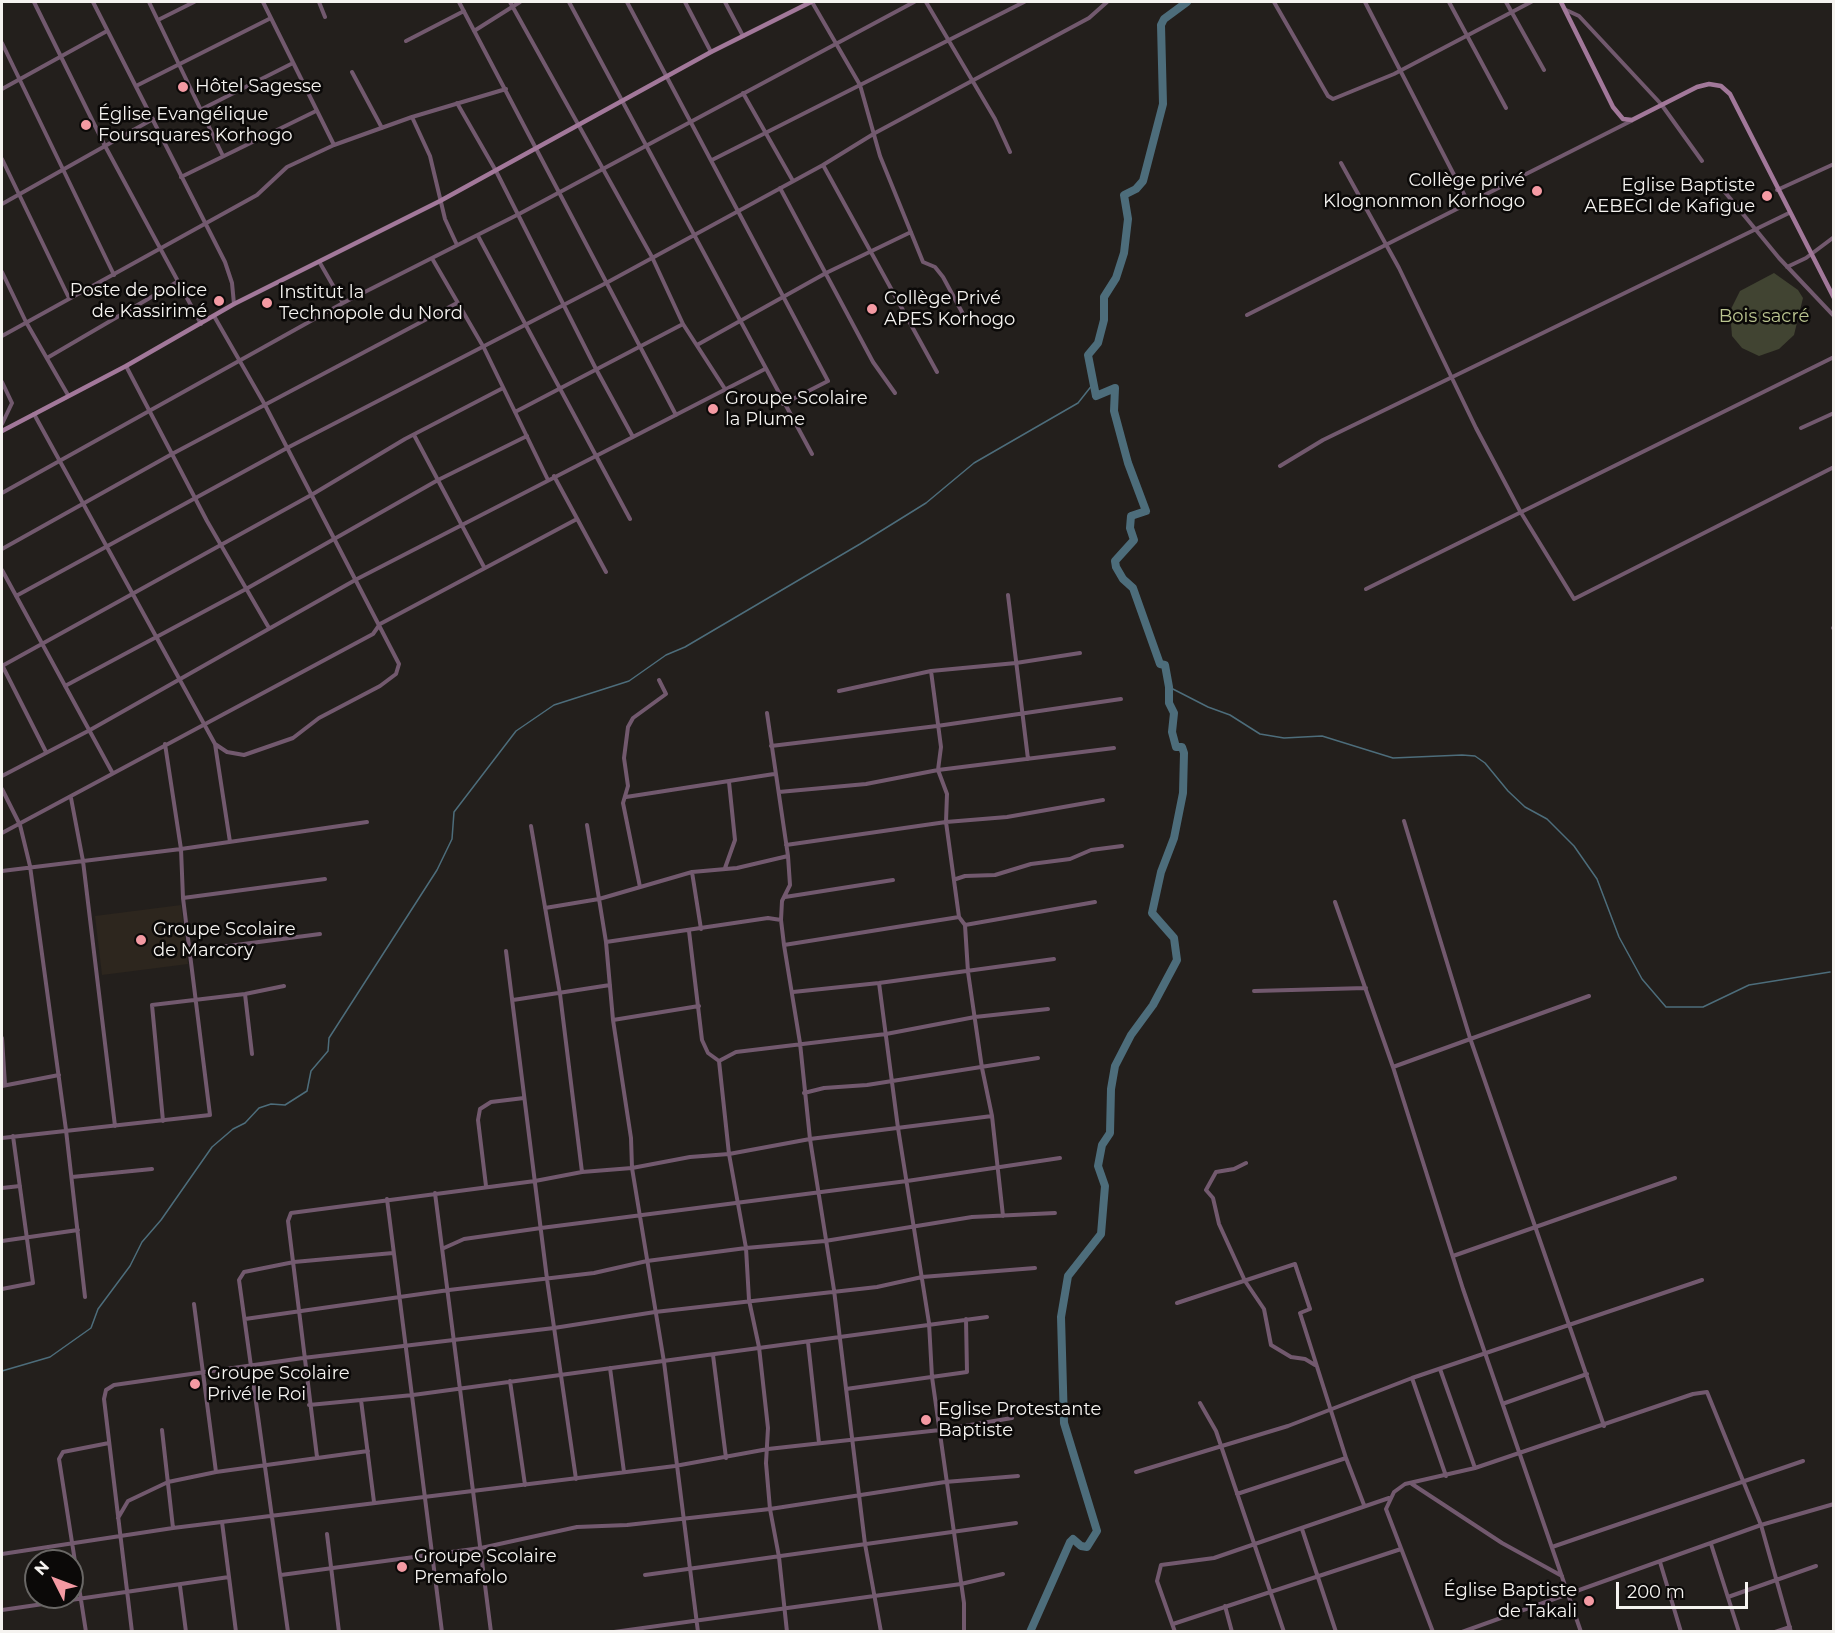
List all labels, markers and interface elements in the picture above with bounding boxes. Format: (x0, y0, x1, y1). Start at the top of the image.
place label: Hôtel Sagesse (195, 76, 322, 98)
marker: Hôtel Sagesse (176, 80, 190, 94)
place label: Église Evangélique Foursquares Korhogo (98, 104, 293, 146)
marker: Église Evangélique Foursquares Korhogo (79, 118, 93, 132)
place label: Collège privé Klognonmon Korhogo (1323, 170, 1525, 213)
place label: Eglise Baptiste AEBECI de Kafigue (1584, 175, 1755, 218)
marker: Collège privé Klognonmon Korhogo (1530, 184, 1544, 198)
marker: Eglise Baptiste AEBECI de Kafigue (1760, 189, 1774, 203)
place label: Poste de police de Kassirimé (70, 280, 207, 322)
place label: Institut la Technopole du Nord (279, 282, 463, 324)
place label: Collège Privé APES Korhogo (884, 288, 1015, 330)
marker: Poste de police de Kassirimé (212, 294, 226, 308)
marker: Institut la Technopole du Nord (260, 296, 274, 310)
marker: Collège Privé APES Korhogo (865, 302, 879, 316)
park label: Bois sacré (1719, 306, 1809, 328)
place label: Groupe Scolaire la Plume (725, 388, 868, 430)
marker: Groupe Scolaire la Plume (706, 402, 720, 416)
place label: Groupe Scolaire de Marcory (153, 919, 296, 962)
marker: Groupe Scolaire de Marcory (134, 933, 148, 947)
place label: Groupe Scolaire Privé le Roi (207, 1363, 350, 1406)
marker: Groupe Scolaire Privé le Roi (188, 1377, 202, 1391)
place label: Eglise Protestante Baptiste (938, 1399, 1101, 1442)
marker: Eglise Protestante Baptiste (919, 1413, 933, 1427)
place label: Groupe Scolaire Premafolo (414, 1546, 557, 1588)
north arrow (24, 1549, 84, 1609)
text: N (30, 1557, 53, 1579)
marker: Groupe Scolaire Premafolo (395, 1560, 409, 1574)
scale bar (1619, 1570, 1751, 1608)
place label: Église Baptiste de Takali (1444, 1580, 1577, 1622)
text: 200 m (1627, 1581, 1685, 1603)
marker: Église Baptiste de Takali (1582, 1594, 1596, 1608)

